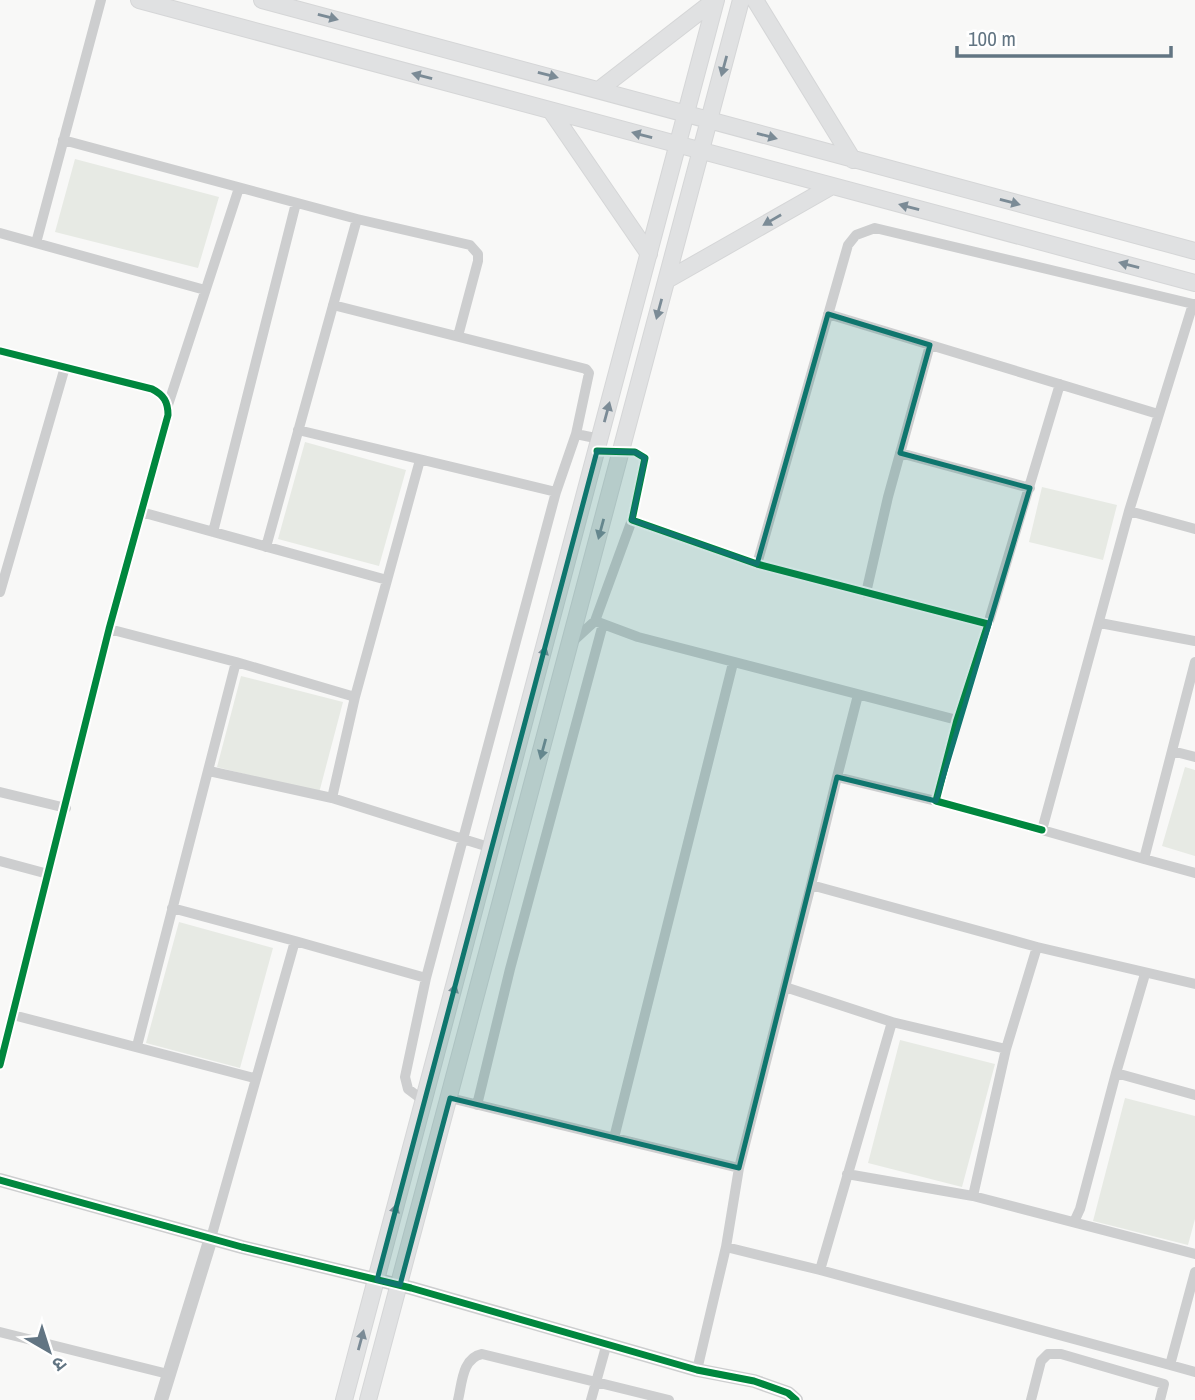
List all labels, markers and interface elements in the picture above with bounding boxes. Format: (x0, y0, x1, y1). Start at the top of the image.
one-way arrow (317, 12, 339, 23)
scale bar (957, 14, 1170, 58)
text: 100 m (968, 24, 1016, 53)
one-way arrow (718, 55, 729, 77)
one-way arrow (411, 70, 433, 81)
one-way arrow (537, 70, 559, 81)
one-way arrow (631, 129, 653, 140)
one-way arrow (757, 132, 778, 142)
one-way arrow (1000, 197, 1021, 207)
one-way arrow (898, 201, 919, 211)
one-way arrow (763, 213, 782, 226)
one-way arrow (1118, 260, 1139, 270)
one-way arrow (653, 299, 664, 321)
one-way arrow (602, 401, 613, 423)
one-way arrow (595, 519, 606, 541)
one-way arrow (538, 645, 548, 666)
one-way arrow (537, 739, 548, 761)
one-way arrow (448, 983, 459, 1005)
one-way arrow (390, 1203, 400, 1224)
north arrow (14, 1316, 84, 1386)
one-way arrow (356, 1329, 366, 1350)
text: उ (47, 1351, 72, 1378)

